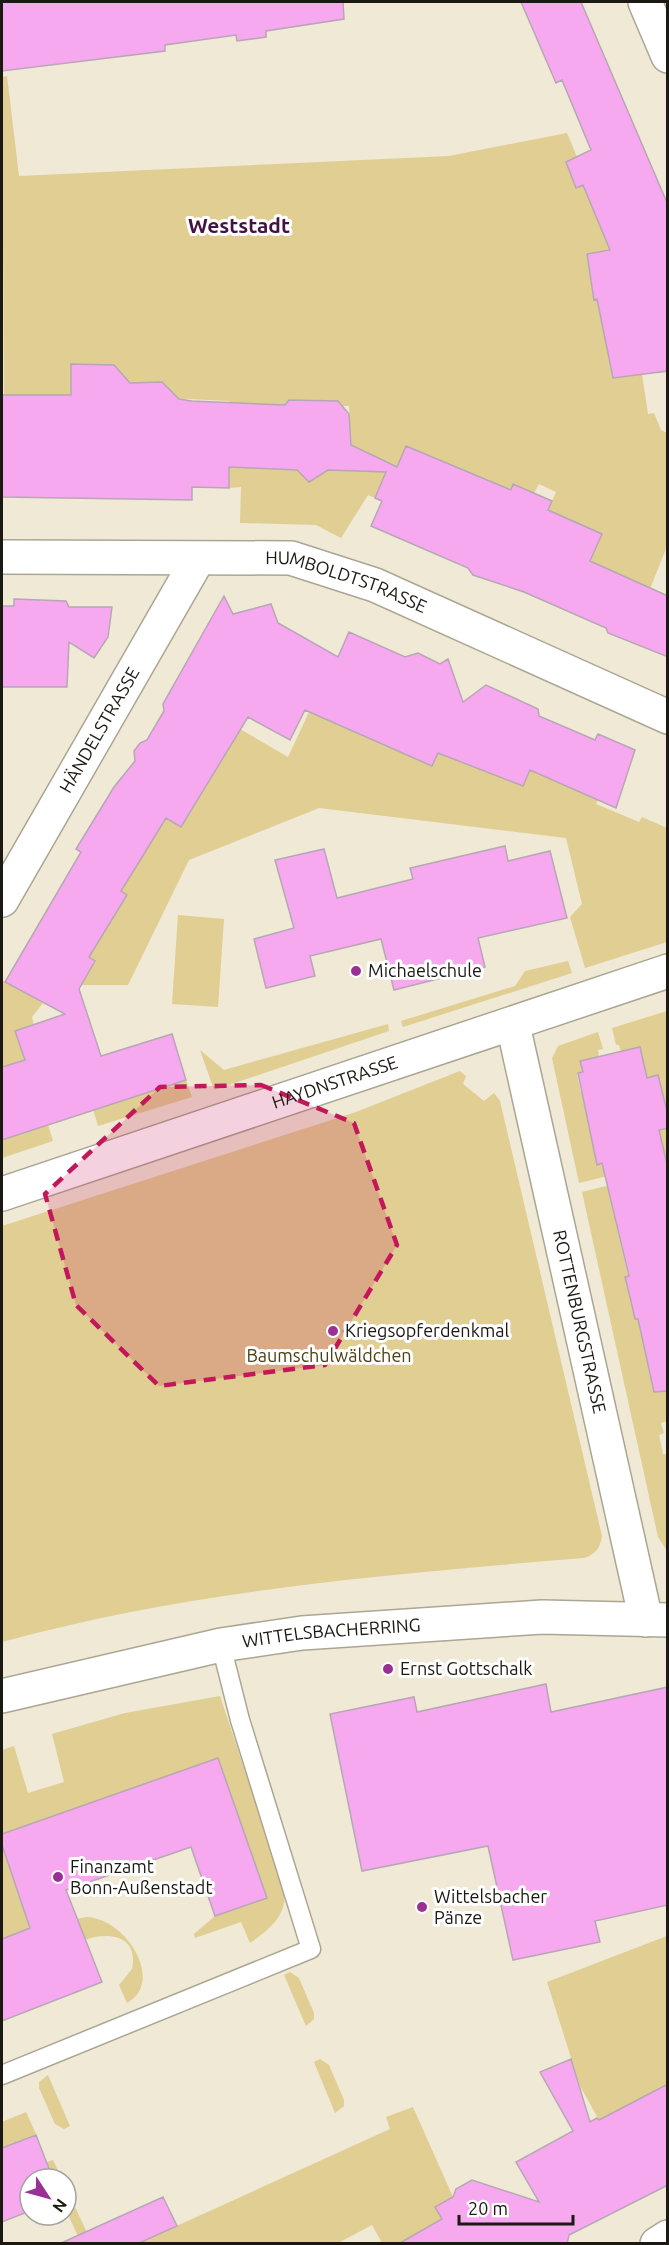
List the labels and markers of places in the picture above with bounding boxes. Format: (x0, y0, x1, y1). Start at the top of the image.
place label: Michaelschule (368, 960, 482, 980)
marker: Michaelschule (349, 964, 363, 978)
place label: Kriegsopferdenkmal (345, 1320, 510, 1340)
marker: Kriegsopferdenkmal (326, 1324, 340, 1338)
place label: Ernst Gottschalk (400, 1658, 532, 1678)
marker: Ernst Gottschalk (381, 1662, 395, 1676)
place label: Finanzamt Bonn-Außenstadt (70, 1856, 212, 1897)
marker: Finanzamt Bonn-Außenstadt (51, 1870, 65, 1884)
place label: Wittelsbacher Pänze (434, 1886, 547, 1927)
marker: Wittelsbacher Pänze (415, 1900, 429, 1914)

